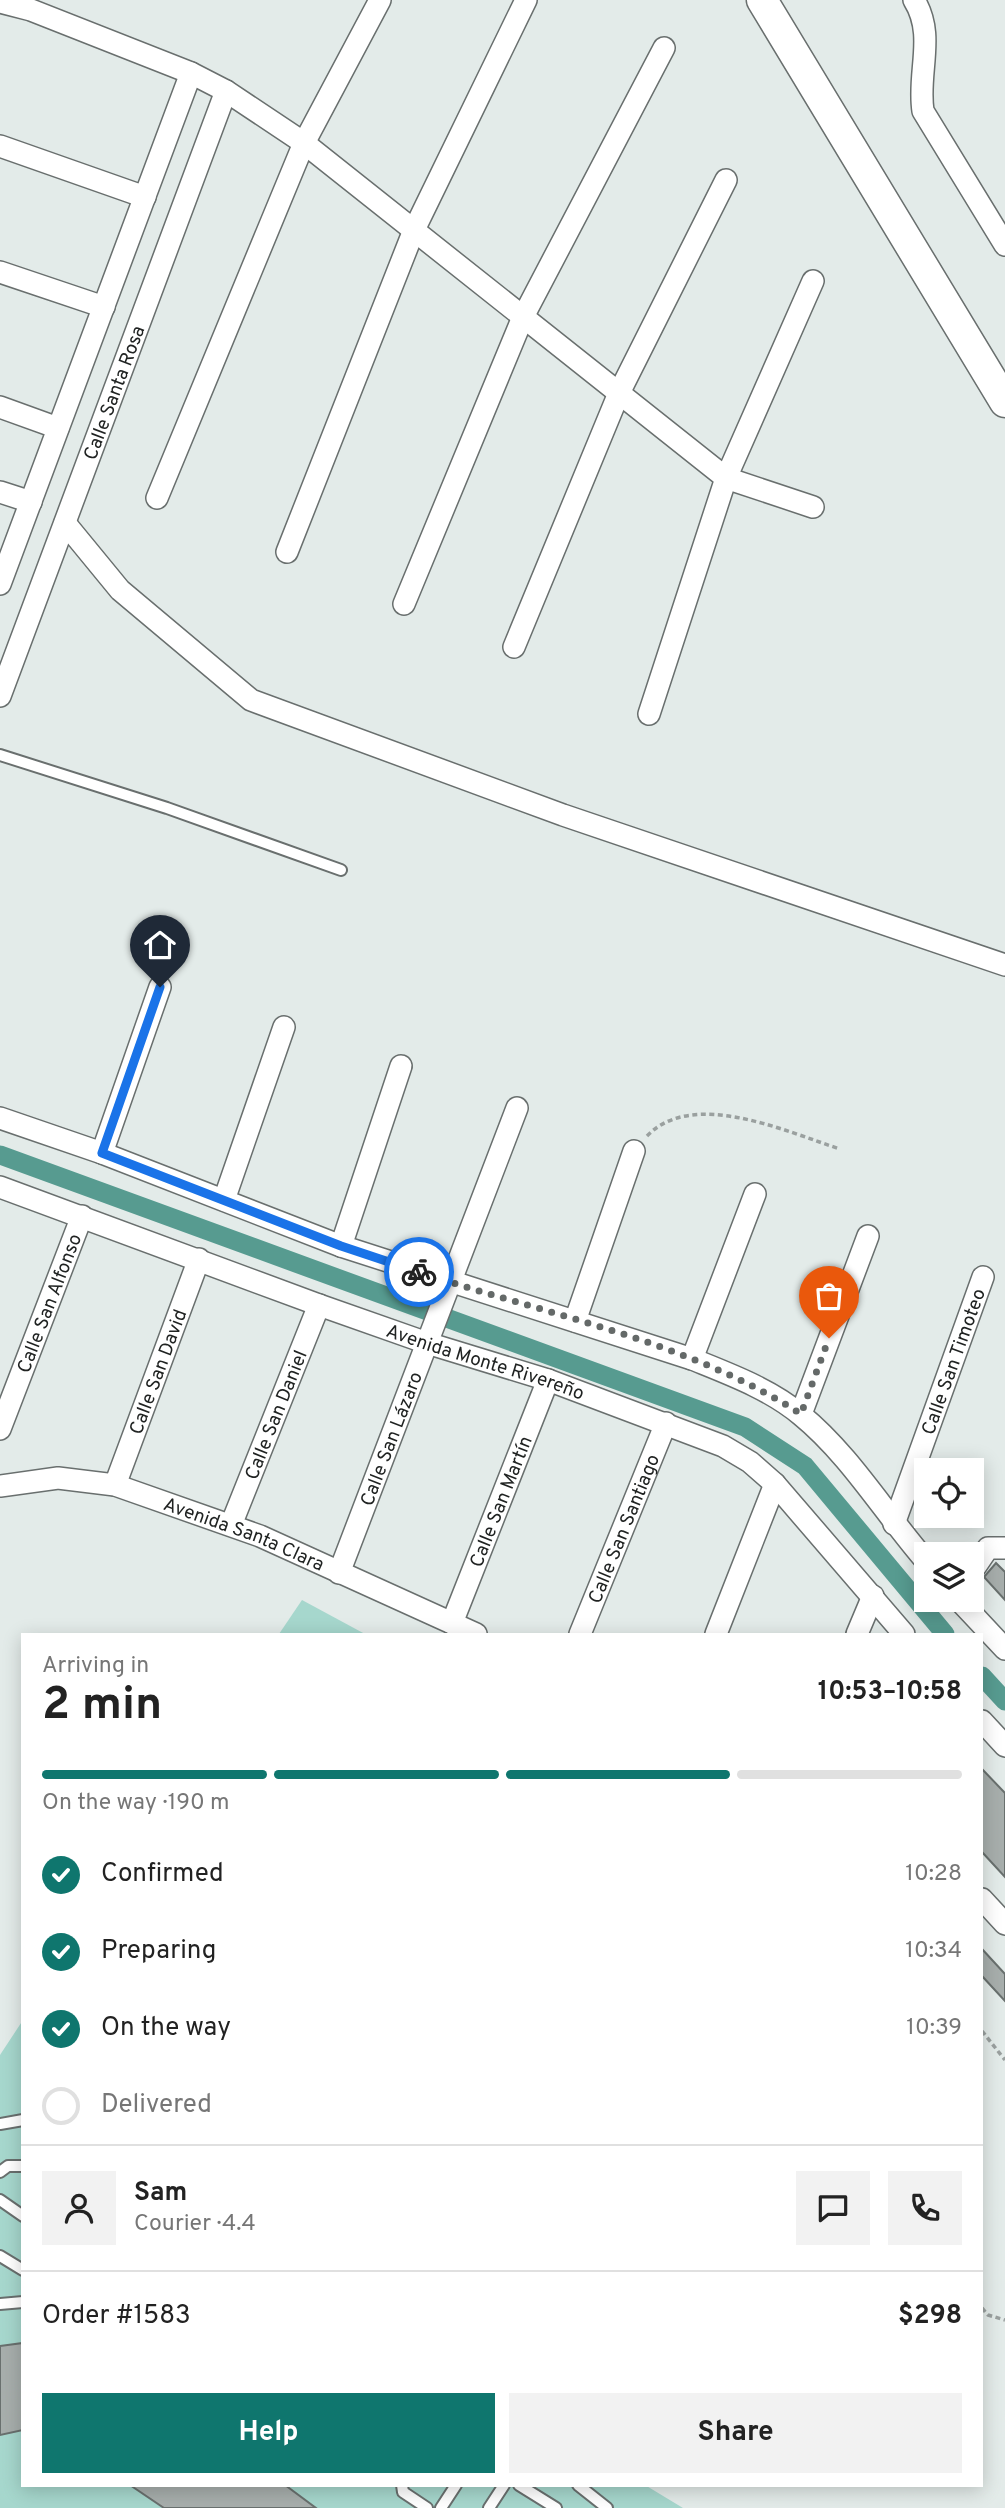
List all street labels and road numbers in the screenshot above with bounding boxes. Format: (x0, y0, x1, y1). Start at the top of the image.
street label: Calle Santa Rosa (79, 323, 151, 464)
street label: Calle San Alfonso (13, 1231, 88, 1377)
street label: Calle San Timoteo (917, 1285, 992, 1438)
street label: Calle San David (125, 1306, 193, 1438)
street label: Avenida Monte Rivereño (383, 1320, 587, 1407)
street label: Calle San Daniel (240, 1347, 314, 1484)
street label: Calle San Lázaro (356, 1369, 429, 1510)
street label: Calle San Martín (465, 1433, 539, 1571)
street label: Calle San Santiago (584, 1451, 666, 1607)
street label: Avenida Santa Clara (160, 1493, 328, 1578)

